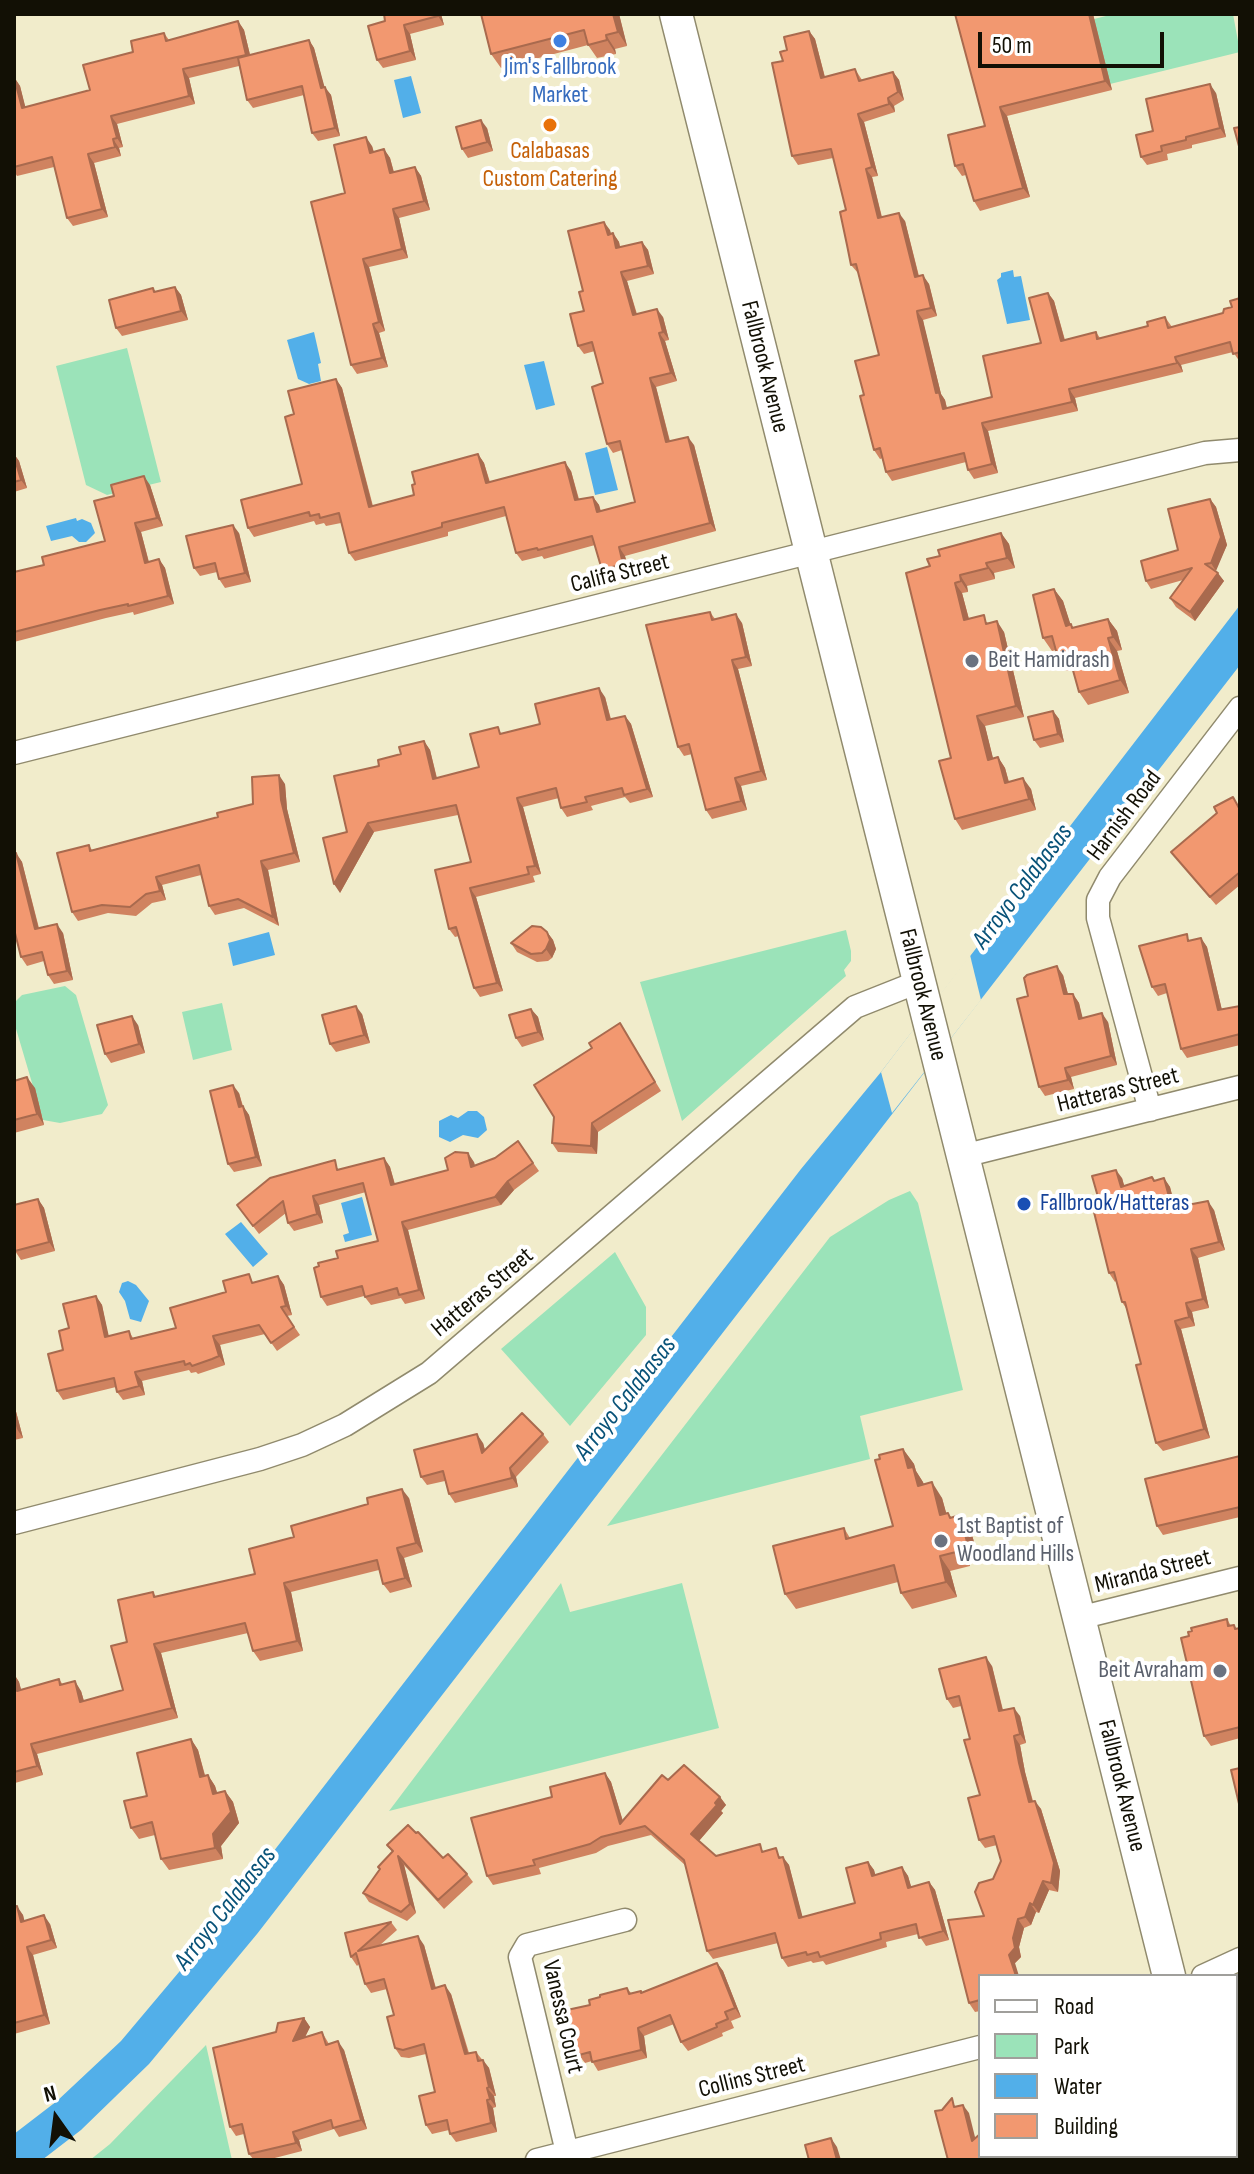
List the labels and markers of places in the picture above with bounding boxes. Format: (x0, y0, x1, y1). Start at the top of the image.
marker: Jim's Fallbrook Market (551, 32, 569, 50)
place label: Jim's Fallbrook Market (504, 54, 616, 110)
marker: Calabasas Custom Catering (541, 116, 559, 134)
place label: Calabasas Custom Catering (483, 138, 617, 194)
place label: Beit Hamidrash (988, 647, 1110, 675)
marker: Beit Hamidrash (963, 652, 981, 670)
place label: Fallbrook/Hatteras (1040, 1190, 1189, 1218)
marker: Fallbrook/Hatteras (1015, 1195, 1033, 1213)
place label: 1st Baptist of Woodland Hills (957, 1513, 1074, 1569)
marker: 1st Baptist of Woodland Hills (932, 1532, 950, 1550)
place label: Beit Avraham (1098, 1657, 1204, 1685)
marker: Beit Avraham (1211, 1662, 1229, 1680)

